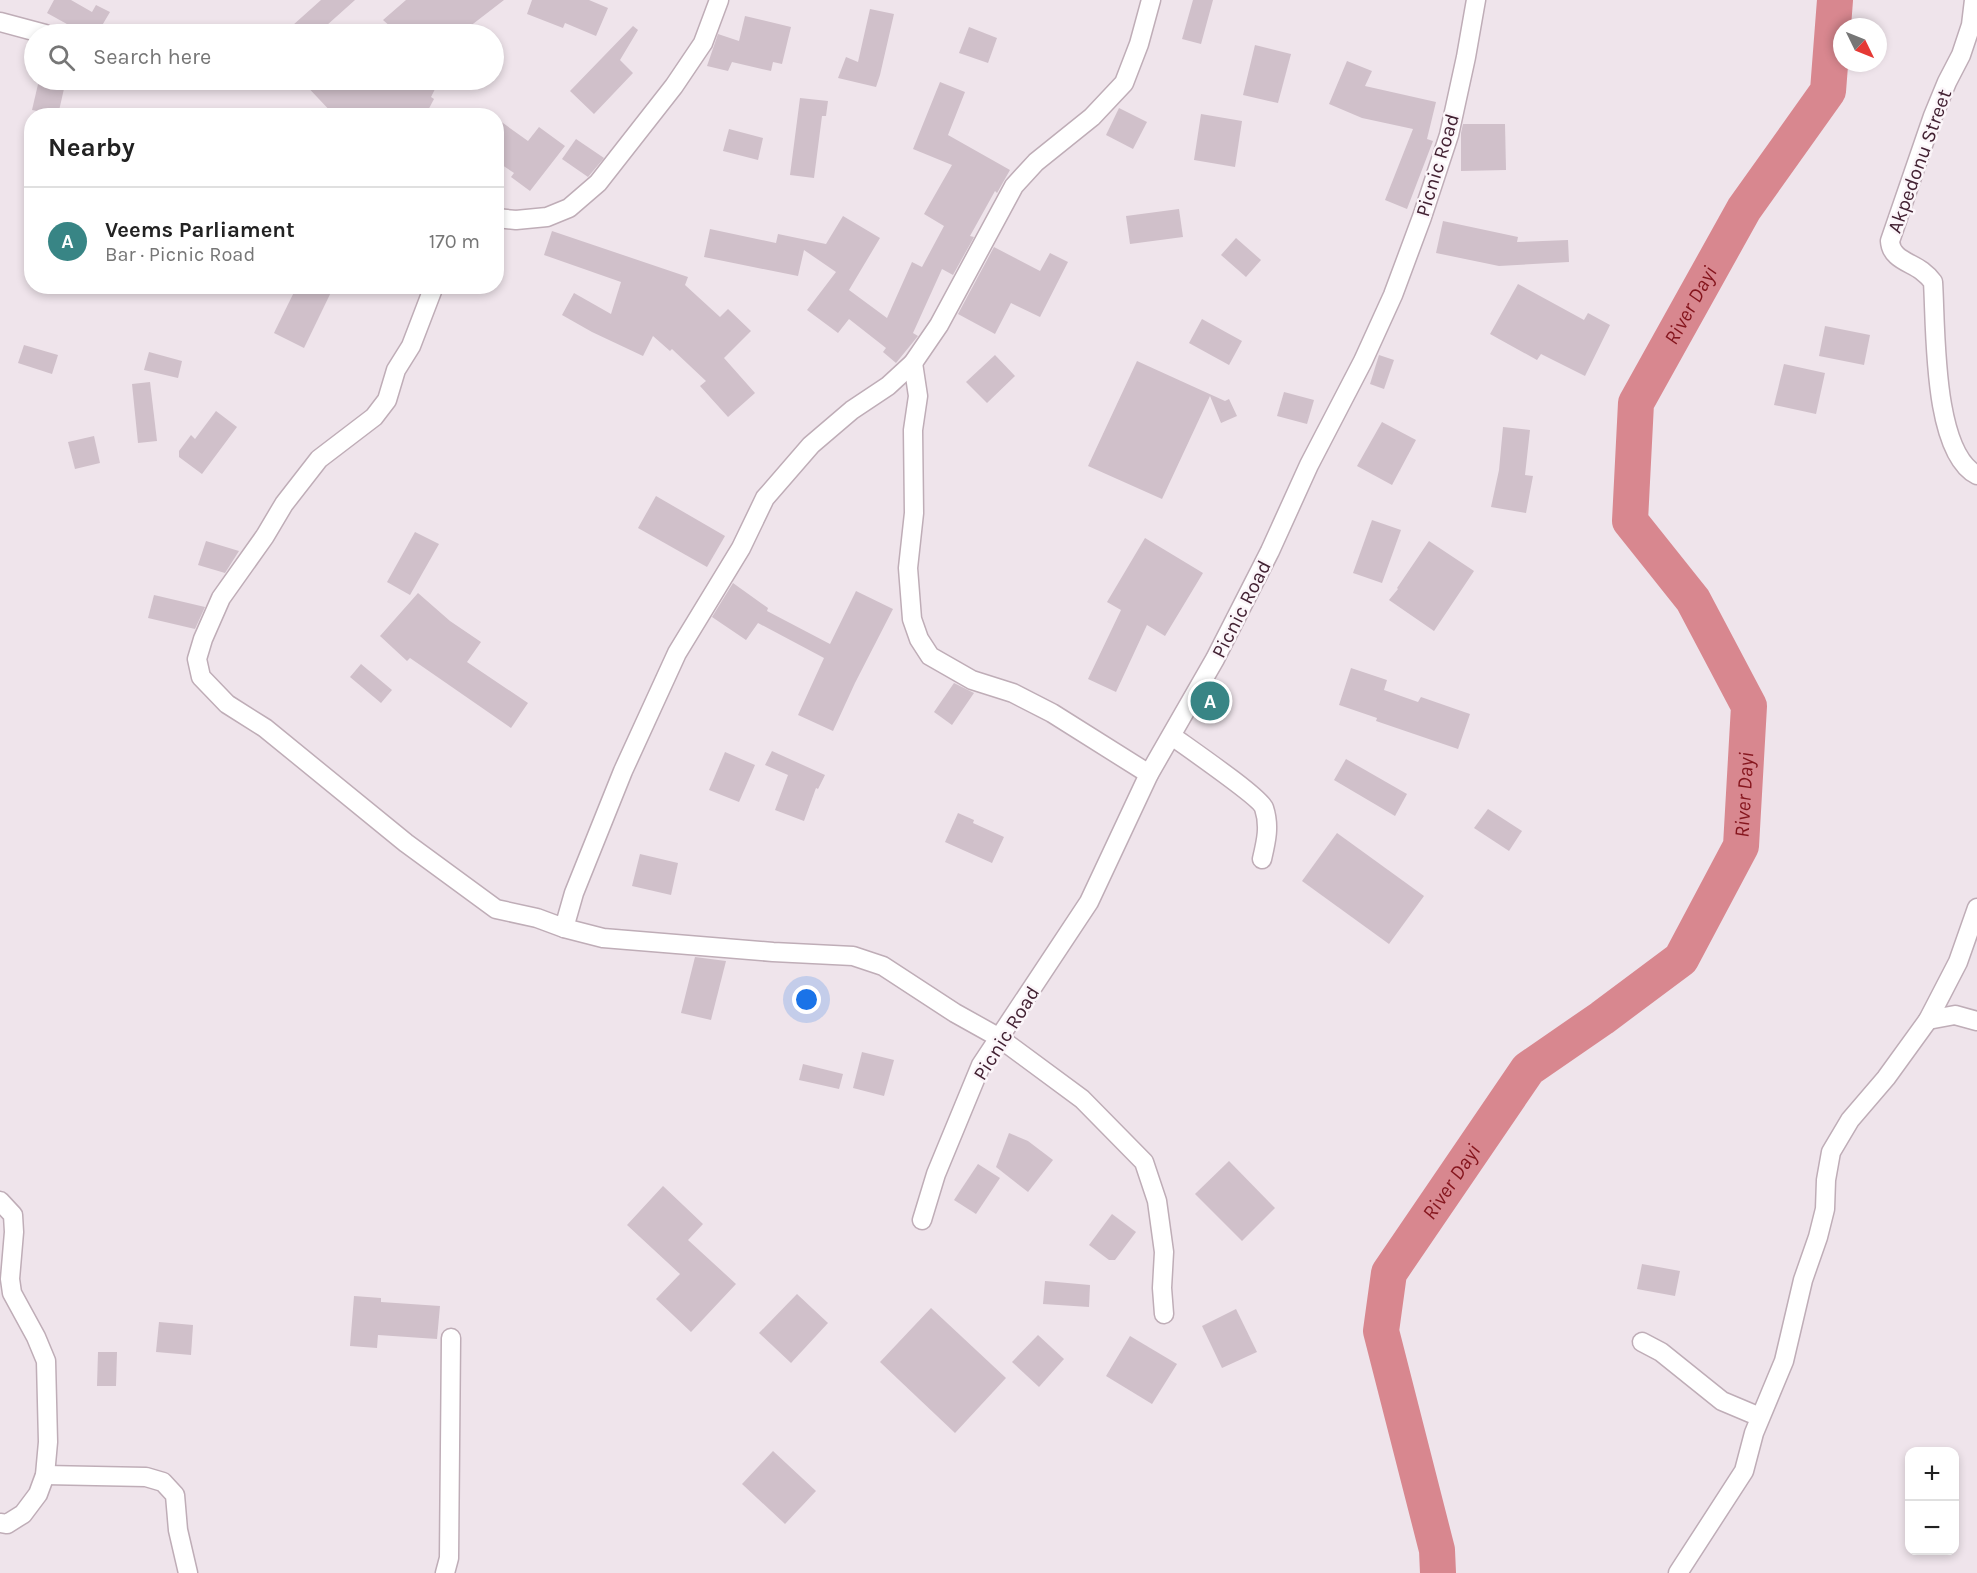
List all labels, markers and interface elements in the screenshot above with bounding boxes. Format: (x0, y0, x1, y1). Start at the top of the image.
north arrow (1833, 18, 1887, 72)
search box (24, 24, 504, 90)
icon: search (45, 41, 78, 74)
text: Search here (93, 44, 211, 70)
street label: Akpedonu Street (1883, 86, 1956, 236)
street label: Picnic Road (1411, 111, 1464, 219)
text: Nearby (48, 132, 135, 163)
text: Veems Parliament (105, 217, 295, 243)
text: A (61, 230, 74, 253)
text: 170 m (429, 230, 480, 253)
text: Bar · Picnic Road (105, 243, 255, 266)
water label: River Dayi (1659, 262, 1722, 349)
street label: Picnic Road (1207, 557, 1276, 662)
pin: A (1190, 678, 1230, 724)
water label: River Dayi (1729, 751, 1758, 839)
street label: Picnic Road (968, 982, 1044, 1085)
your location (792, 985, 821, 1014)
water label: River Dayi (1417, 1139, 1486, 1224)
map controls (1905, 1447, 1959, 1555)
button: + (1905, 1447, 1959, 1501)
button: − (1905, 1501, 1959, 1555)

